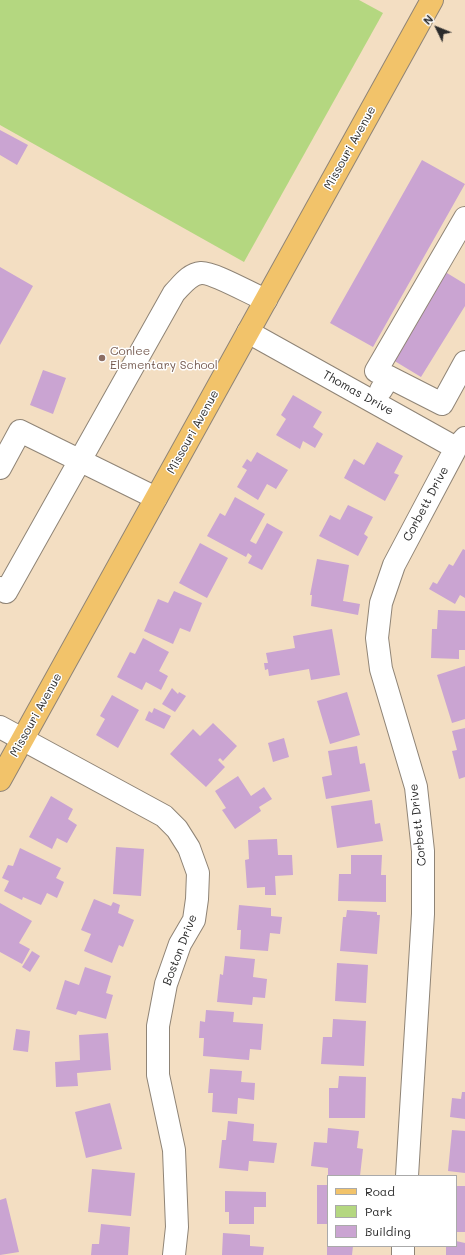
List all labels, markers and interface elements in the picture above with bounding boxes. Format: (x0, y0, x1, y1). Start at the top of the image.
north arrow (417, 8, 457, 48)
text: N (420, 11, 436, 28)
street label: Missouri Avenue (321, 104, 379, 192)
place label: Conlee Elementary School (110, 344, 218, 372)
marker: Conlee Elementary School (97, 353, 107, 363)
street label: Thomas Drive (320, 368, 396, 418)
street label: Missouri Avenue (164, 388, 222, 476)
street label: Corbett Drive (400, 464, 452, 544)
street label: Missouri Avenue (7, 671, 65, 759)
street label: Corbett Drive (407, 783, 429, 867)
street label: Boston Drive (160, 912, 200, 988)
legend (327, 1175, 457, 1247)
text: Road (365, 1183, 395, 1199)
text: Park (365, 1203, 392, 1219)
text: Building (365, 1223, 411, 1239)

